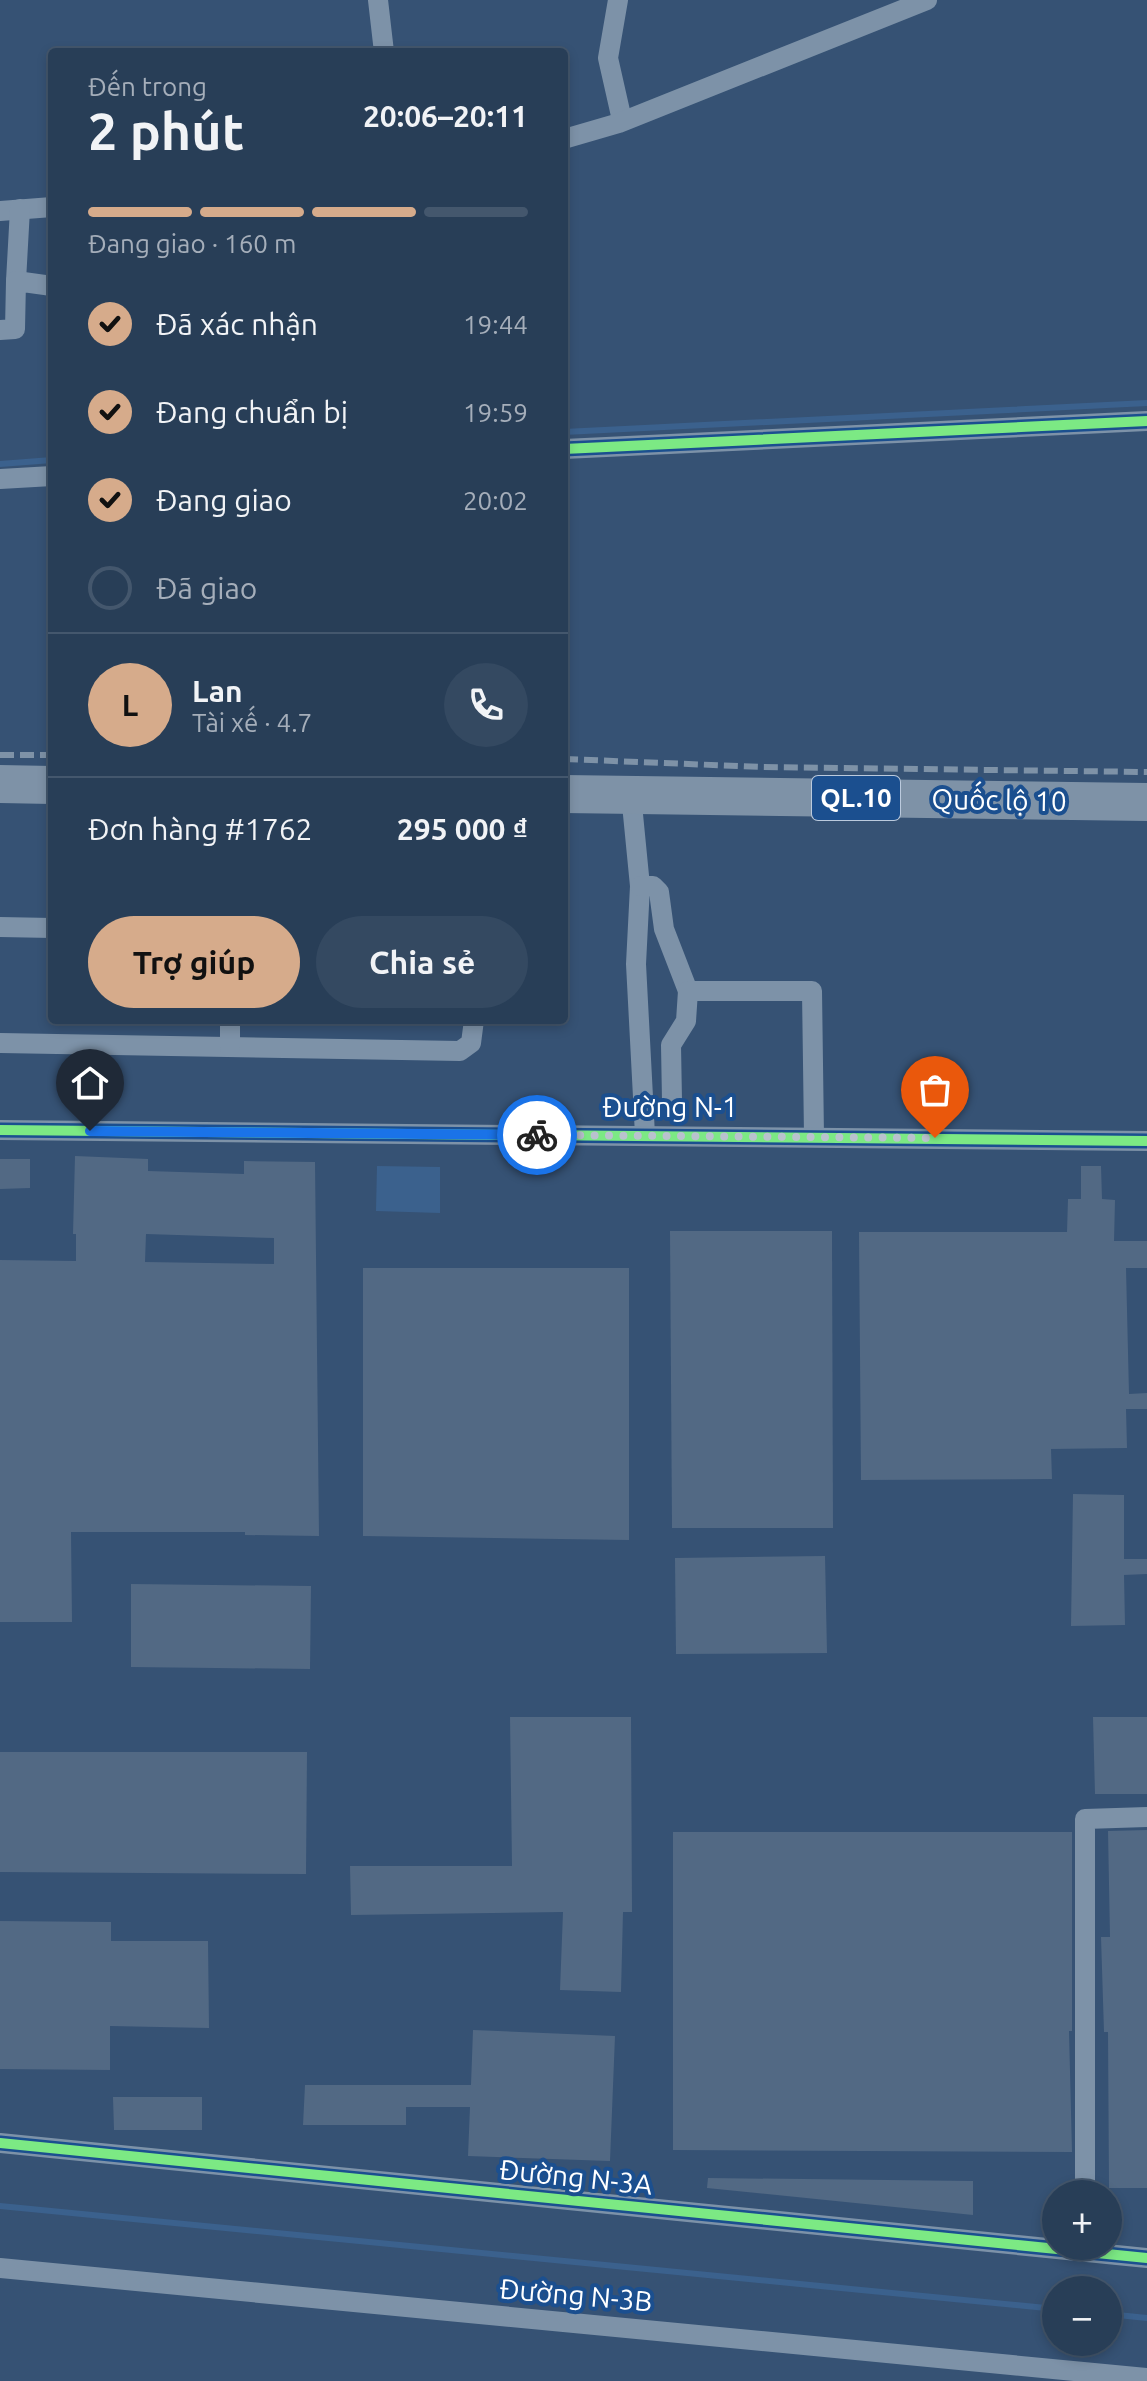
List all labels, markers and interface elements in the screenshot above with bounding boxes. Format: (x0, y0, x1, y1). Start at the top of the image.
text: Đến trong (88, 72, 207, 101)
text: 20:06–20:11 (363, 99, 528, 133)
text: 2 phút (88, 102, 244, 160)
text: Đang giao · 160 m (88, 229, 296, 258)
icon: check (88, 302, 132, 346)
text: Đã xác nhận (156, 307, 318, 341)
text: 19:44 (463, 310, 528, 339)
icon: check (88, 390, 132, 434)
text: Đang chuẩn bị (156, 395, 348, 429)
text: 19:59 (463, 398, 528, 427)
icon: check (88, 478, 132, 522)
text: Đang giao (156, 483, 292, 517)
text: 20:02 (463, 486, 528, 515)
text: Đã giao (156, 571, 257, 605)
button: phone (444, 663, 528, 747)
text: Lan (192, 674, 243, 708)
text: L (122, 688, 138, 722)
text: Tài xế · 4.7 (192, 708, 312, 737)
road number: QL.10 (812, 776, 900, 820)
street label: Quốc lộ 10 (931, 780, 1067, 816)
text: Đơn hàng #1762 (88, 812, 313, 846)
text: 295 000 ₫ (397, 812, 528, 846)
button: Trợ giúp (88, 916, 300, 1008)
button: Chia sẻ (316, 916, 528, 1008)
pin (56, 1049, 124, 1131)
pin (901, 1056, 969, 1138)
icon: home (68, 1061, 112, 1105)
icon: bag (913, 1068, 957, 1112)
street label: Đường N-1 (602, 1091, 738, 1122)
courier (497, 1095, 577, 1175)
icon: bike (515, 1113, 559, 1157)
street label: Đường N-3A (498, 2153, 654, 2200)
map controls (1042, 2180, 1122, 2356)
button: + (1042, 2180, 1122, 2260)
street label: Đường N-3B (498, 2272, 654, 2317)
button: − (1042, 2276, 1122, 2356)

